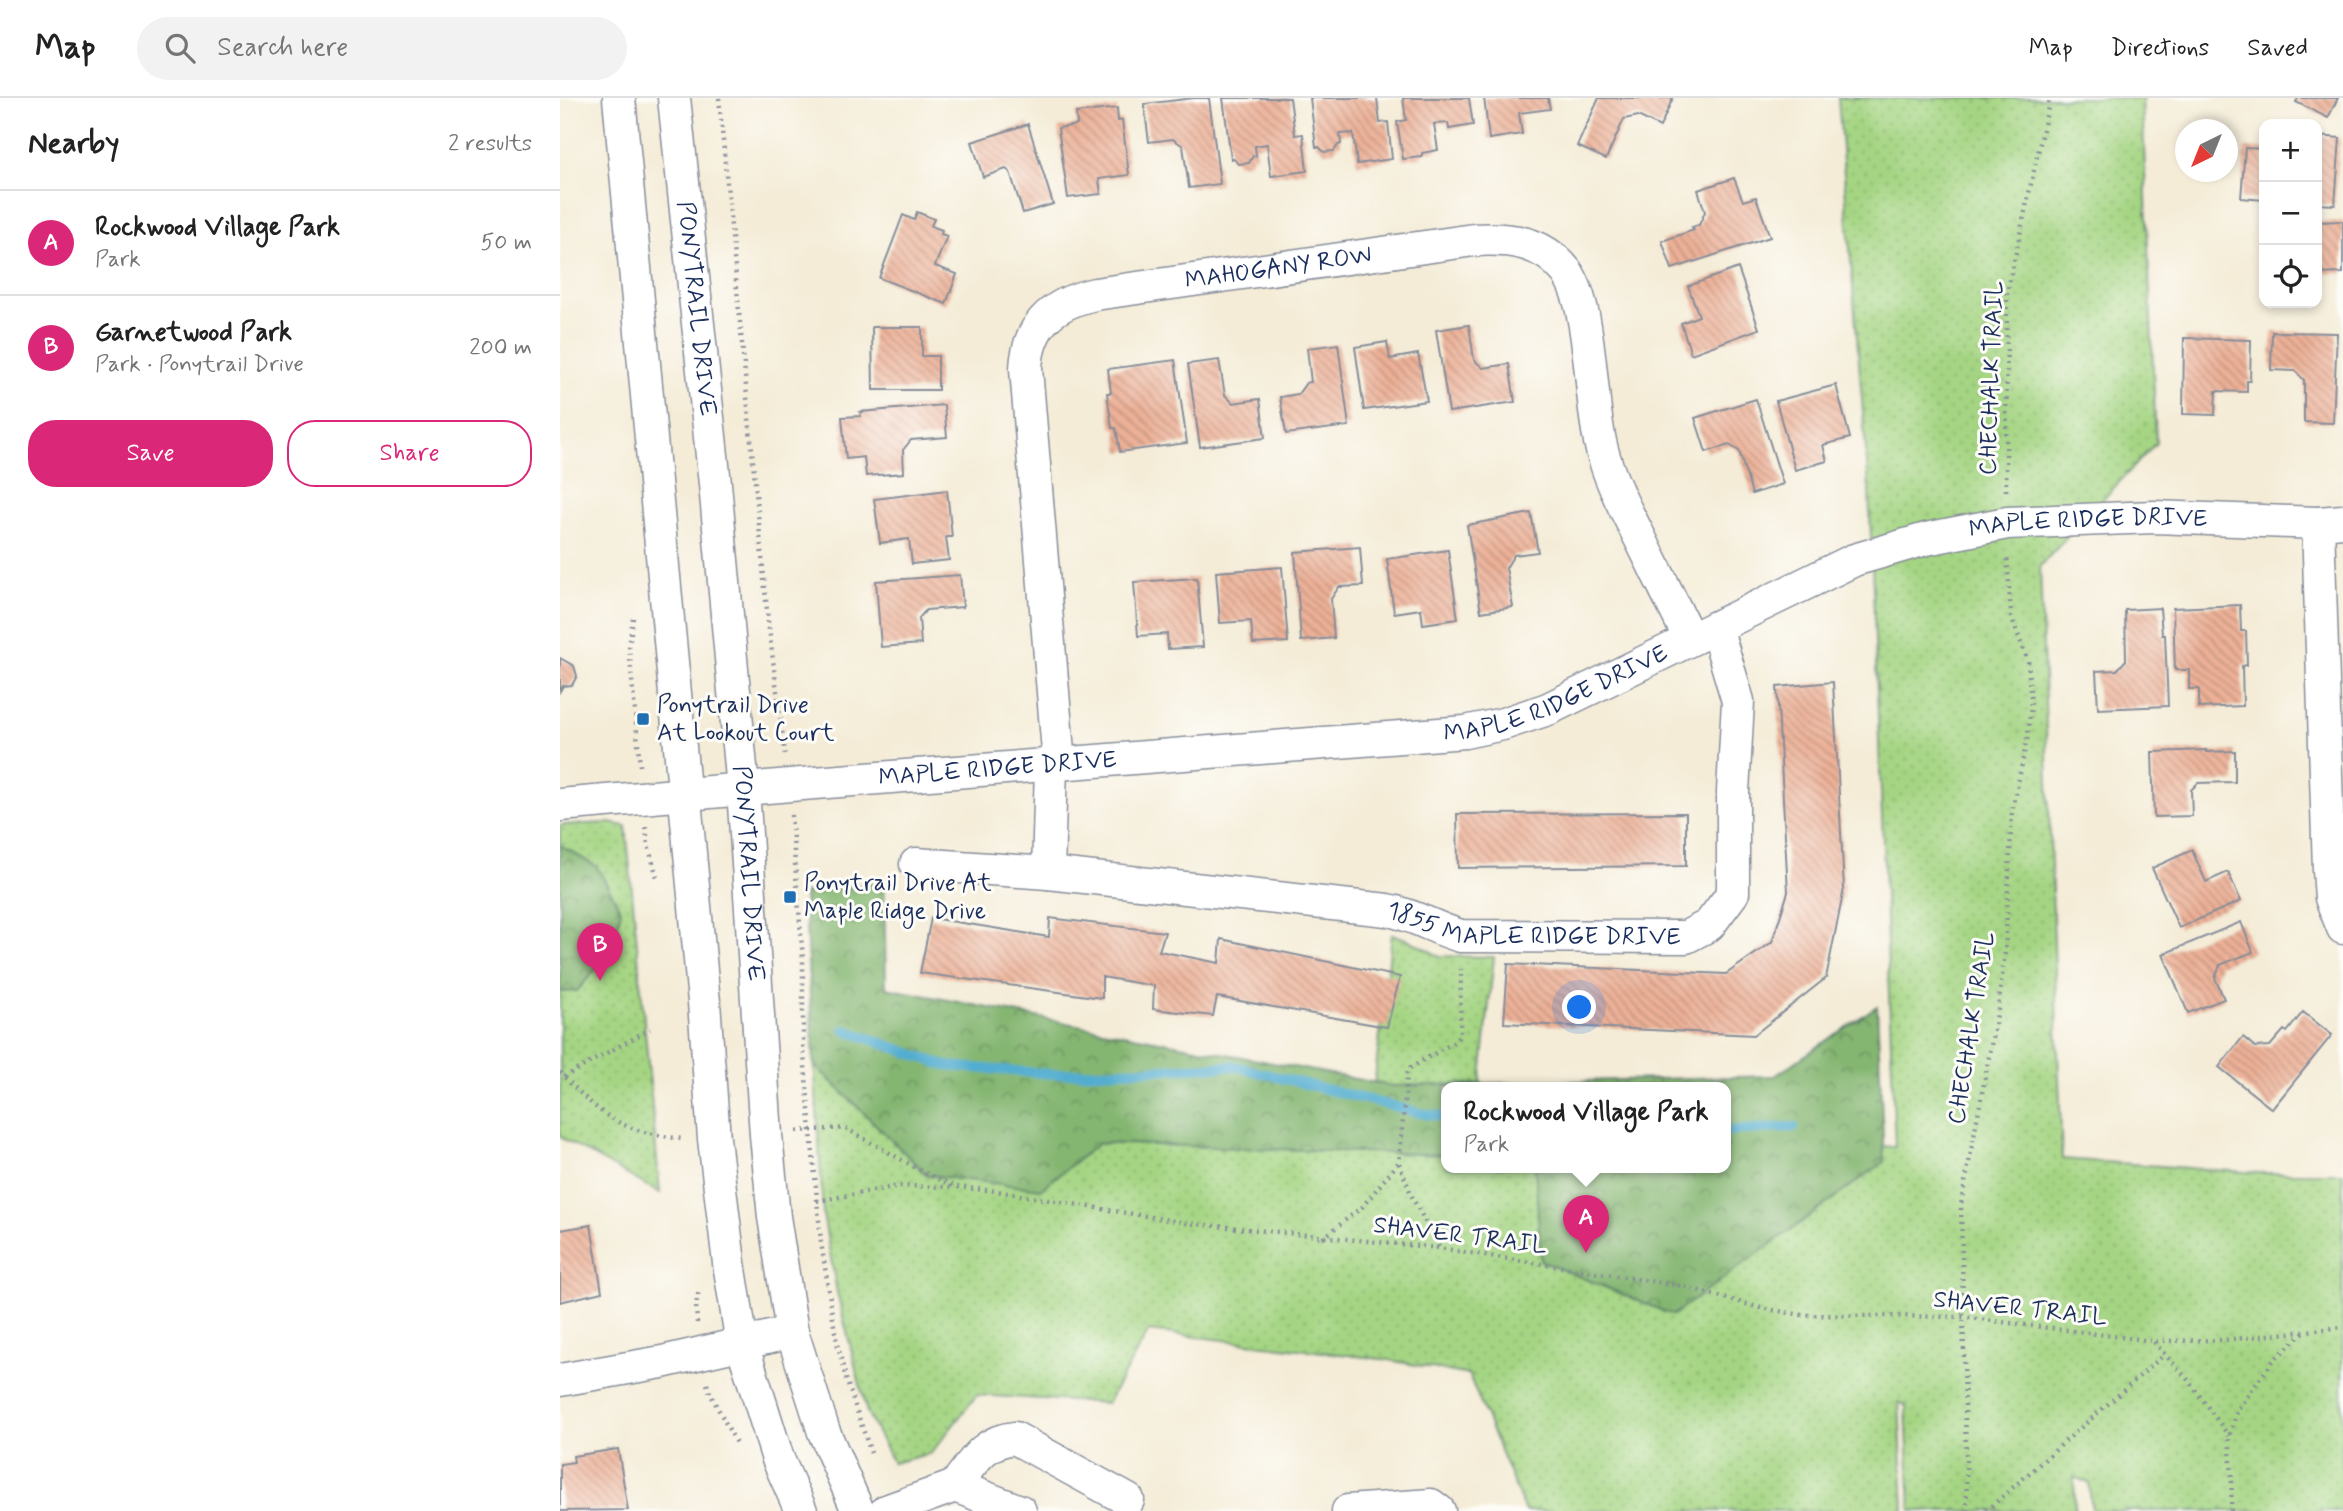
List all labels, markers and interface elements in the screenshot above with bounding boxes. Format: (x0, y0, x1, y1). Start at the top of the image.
search box (137, 17, 627, 80)
text: Map (35, 26, 95, 70)
icon: search (161, 29, 199, 67)
text: Search here (217, 31, 348, 65)
text: Map (2029, 33, 2073, 64)
text: Directions (2111, 33, 2209, 64)
text: Saved (2247, 33, 2308, 64)
north arrow (2175, 119, 2238, 182)
map controls (2259, 119, 2322, 308)
button: + (2259, 119, 2322, 182)
text: Nearby (28, 124, 119, 163)
text: 2 results (448, 129, 532, 159)
button: − (2259, 182, 2322, 245)
street label: PONYTRAIL DRIVE (670, 200, 723, 418)
text: Rockwood Village Park (95, 211, 340, 245)
text: A (43, 228, 59, 258)
text: 50 m (481, 228, 532, 258)
street label: MAHOGANY ROW (1183, 239, 1374, 297)
text: Park (95, 245, 141, 275)
button: locate (2259, 245, 2322, 308)
street label: CHECHALK TRAIL (1973, 280, 2011, 476)
text: Garnetwood Park (95, 316, 292, 350)
text: B (44, 333, 58, 363)
text: 200 m (469, 333, 532, 363)
text: Park · Ponytrail Drive (95, 350, 304, 380)
button: Save (28, 420, 273, 487)
button: Share (287, 420, 532, 487)
street label: MAPLE RIDGE DRIVE (1966, 501, 2208, 546)
street label: MAPLE RIDGE DRIVE (1442, 638, 1673, 749)
place label: Ponytrail Drive At Lookout Court (657, 690, 835, 749)
marker: Ponytrail Drive At Lookout Court (635, 711, 651, 727)
street label: MAPLE RIDGE DRIVE (877, 744, 1118, 793)
street label: PONYTRAIL DRIVE (725, 764, 771, 982)
place label: Ponytrail Drive At Maple Ridge Drive (804, 868, 992, 929)
marker: Ponytrail Drive At Maple Ridge Drive (782, 889, 798, 905)
street label: 1855 MAPLE RIDGE DRIVE (1385, 895, 1681, 952)
pin: B (577, 923, 623, 981)
street label: CHECHALK TRAIL (1941, 929, 2003, 1127)
your location (1562, 990, 1596, 1024)
popup (1441, 1082, 1731, 1173)
text: Rockwood Village Park (1464, 1096, 1708, 1130)
text: Park (1464, 1130, 1509, 1160)
pin: A (1563, 1195, 1609, 1253)
street label: SHAVER TRAIL (1372, 1210, 1548, 1262)
street label: SHAVER TRAIL (1932, 1284, 2108, 1334)

